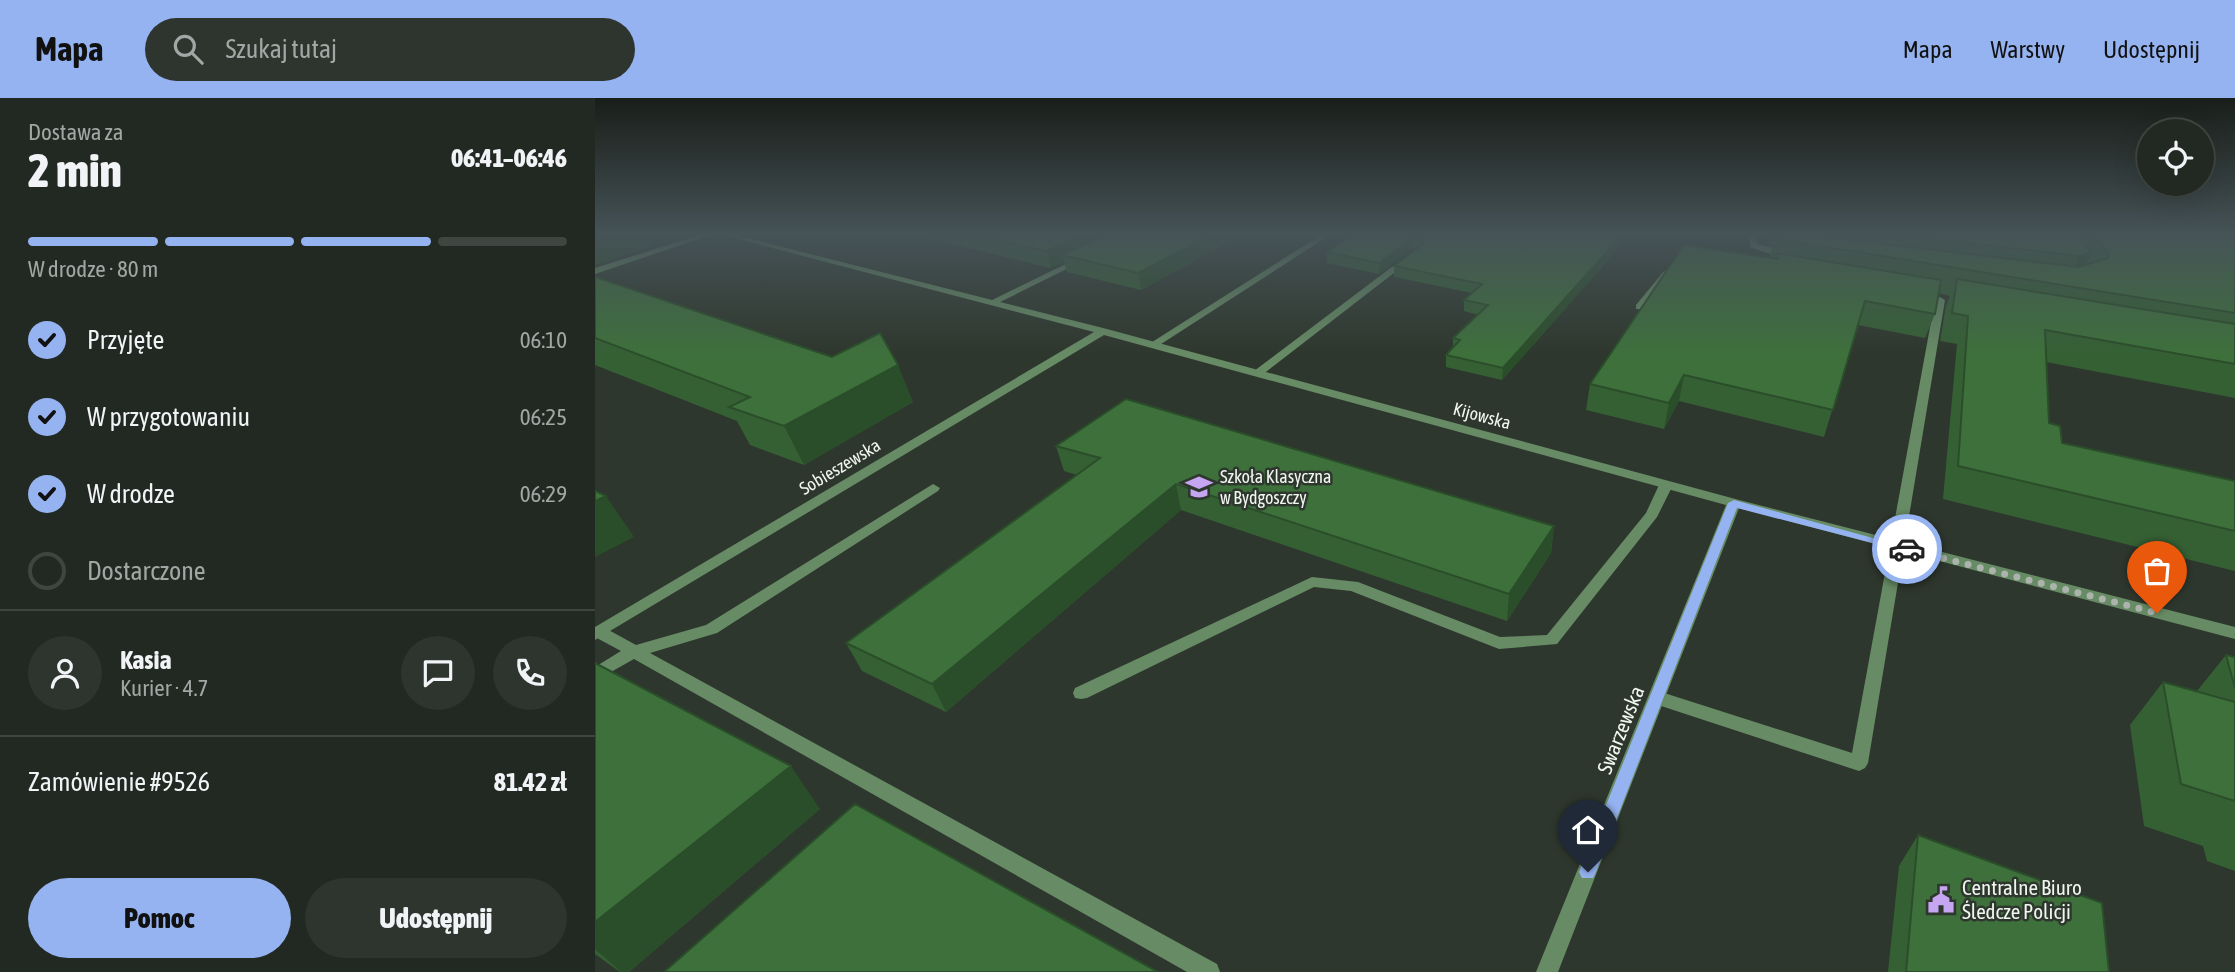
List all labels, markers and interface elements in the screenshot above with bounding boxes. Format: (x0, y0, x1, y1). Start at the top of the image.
search box (145, 18, 635, 81)
text: Mapa (35, 30, 103, 68)
icon: search (169, 30, 207, 68)
text: Szukaj tutaj (225, 34, 337, 64)
text: Mapa (1903, 36, 1953, 63)
text: Warstwy (1991, 36, 2065, 63)
text: Udostępnij (2103, 36, 2200, 63)
text: Dostawa za (28, 119, 123, 145)
map controls (2137, 119, 2214, 196)
button: locate (2137, 119, 2214, 196)
text: 06:41–06:46 (451, 143, 567, 173)
text: 2 min (28, 144, 122, 197)
text: W drodze · 80 m (28, 256, 158, 282)
icon: check (28, 321, 66, 359)
text: Przyjęte (87, 325, 164, 355)
text: 06:10 (520, 327, 567, 353)
icon: check (28, 398, 66, 436)
street label: Kijowska (1451, 398, 1513, 433)
text: W przygotowaniu (87, 402, 250, 432)
text: 06:25 (520, 404, 567, 430)
street label: Sobieszewska (795, 434, 884, 499)
place label: Szkoła Klasyczna w Bydgoszczy (1220, 466, 1331, 508)
school or university icon: Szkoła Klasyczna w Bydgoszczy (1184, 472, 1214, 502)
icon: check (28, 475, 66, 513)
text: W drodze (87, 479, 175, 509)
text: 06:29 (520, 481, 567, 507)
courier (1872, 514, 1942, 584)
icon: car (1888, 530, 1926, 568)
pin (2127, 541, 2187, 613)
icon: bag (2138, 552, 2176, 590)
text: Dostarczone (87, 556, 206, 586)
button: person (28, 636, 102, 710)
button: chat (401, 636, 475, 710)
button: phone (493, 636, 567, 710)
text: Kasia (120, 645, 172, 675)
text: Kurier · 4.7 (120, 675, 208, 701)
street label: Swarzewska (1592, 682, 1649, 777)
text: Zamówienie #9526 (28, 767, 210, 797)
text: 81.42 zł (494, 767, 567, 797)
pin (1558, 800, 1618, 872)
icon: home (1569, 811, 1607, 849)
place label: Centralne Biuro Śledcze Policji (1962, 875, 2082, 923)
button: Pomoc (28, 878, 291, 958)
button: Udostępnij (305, 878, 567, 958)
public building icon: Centralne Biuro Śledcze Policji (1926, 885, 1956, 915)

